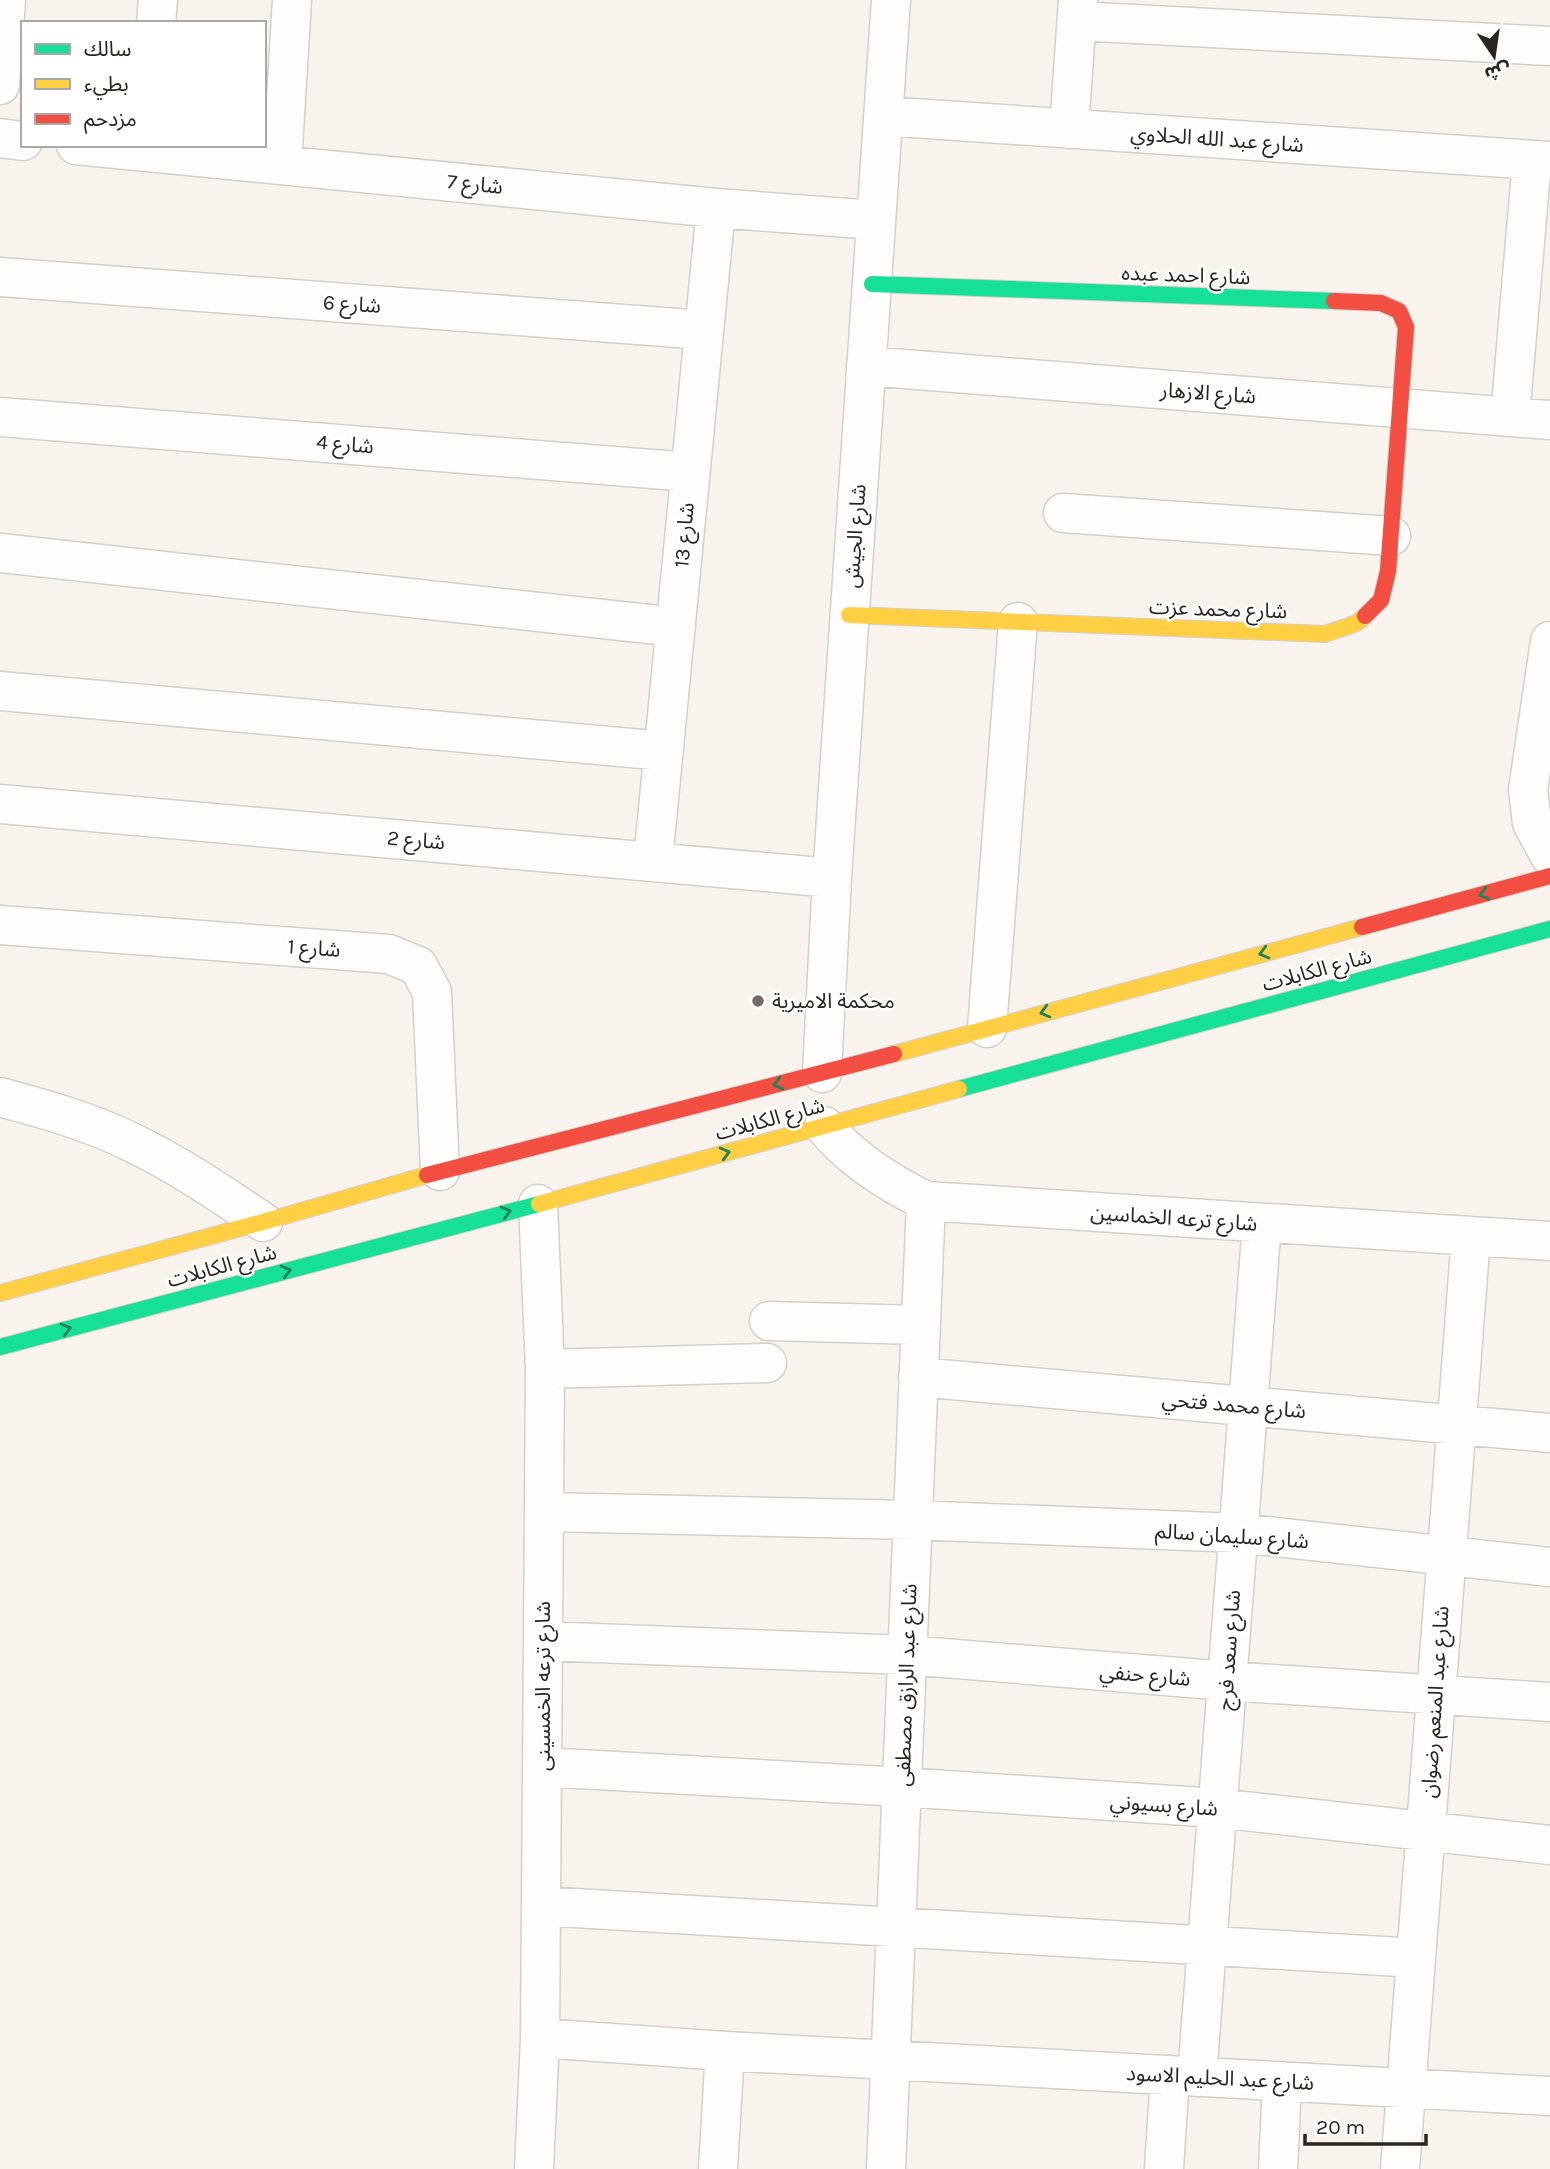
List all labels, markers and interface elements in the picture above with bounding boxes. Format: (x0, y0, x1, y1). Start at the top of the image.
legend (21, 21, 266, 147)
north arrow (1459, 21, 1529, 91)
text: سالك (84, 37, 131, 61)
text: ش (1482, 58, 1513, 85)
text: بطيء (84, 72, 129, 100)
text: مزدحم (84, 107, 137, 134)
street label: شارع عبد الله الحلاوي (1129, 121, 1304, 161)
street label: شارع 7 (446, 169, 504, 202)
street label: شارع احمد عبده (1121, 261, 1251, 292)
street label: شارع 6 (322, 290, 382, 321)
street label: شارع الازهار (1158, 378, 1257, 411)
street label: شارع 4 (315, 430, 375, 461)
street label: شارع الجيش (839, 483, 874, 589)
street label: شارع 13 (669, 501, 702, 569)
street label: شارع محمد عزت (1148, 595, 1288, 626)
street label: شارع 2 (386, 826, 446, 857)
one-way arrow (1478, 886, 1490, 900)
street label: شارع 1 (287, 934, 341, 965)
street label: شارع الكابلات (1260, 944, 1375, 999)
one-way arrow (1259, 945, 1271, 959)
place label: محكمة الاميرية (772, 989, 895, 1013)
marker: محكمة الاميرية (750, 993, 766, 1009)
one-way arrow (1039, 1004, 1051, 1018)
one-way arrow (772, 1076, 784, 1090)
street label: شارع الكابلات (713, 1093, 828, 1148)
one-way arrow (719, 1146, 731, 1161)
street label: شارع ترعه الخماسين (1089, 1200, 1258, 1239)
one-way arrow (500, 1206, 512, 1221)
street label: شارع الكابلات (165, 1240, 280, 1295)
one-way arrow (280, 1265, 292, 1279)
one-way arrow (60, 1323, 72, 1337)
street label: شارع محمد فتحي (1161, 1387, 1307, 1427)
street label: شارع سليمان سالم (1154, 1519, 1310, 1556)
street label: شارع عبد الرازق مصطفى (890, 1583, 925, 1787)
street label: شارع سعد فرج (1213, 1589, 1248, 1711)
street label: شارع ترعه الخمسينى (531, 1601, 558, 1771)
street label: شارع عبد المنعم رضوان (1416, 1605, 1457, 1799)
street label: شارع حنفي (1098, 1659, 1192, 1695)
street label: شارع بسيوني (1109, 1789, 1219, 1825)
street label: شارع عبد الحليم الاسود (1125, 2061, 1315, 2098)
scale bar (1305, 2102, 1426, 2146)
text: 20 m (1316, 2115, 1365, 2139)

